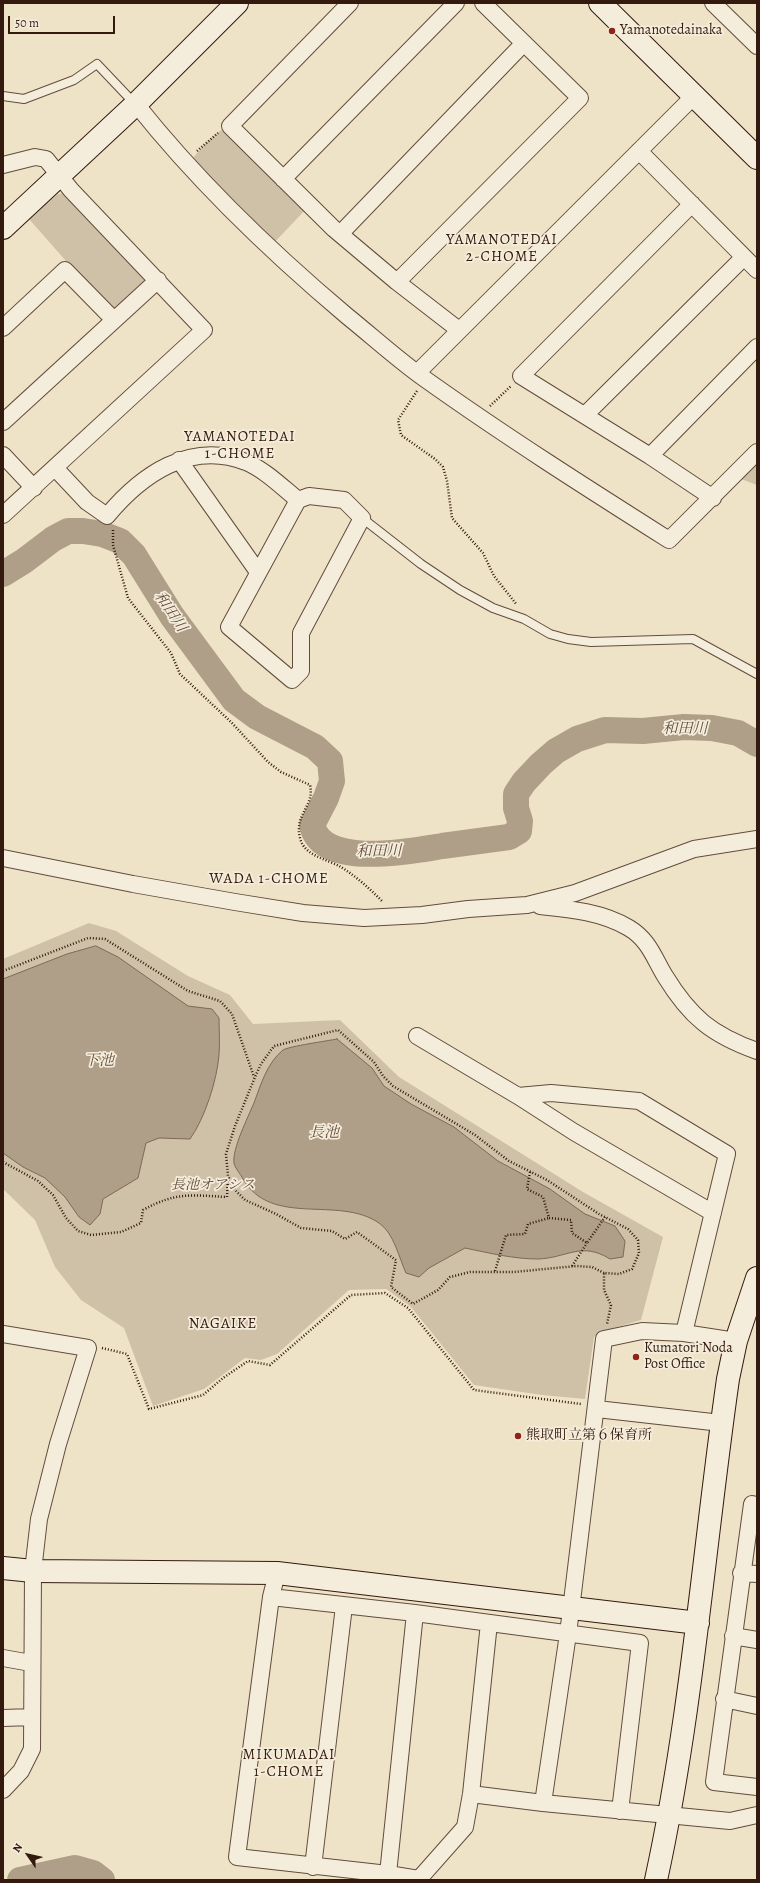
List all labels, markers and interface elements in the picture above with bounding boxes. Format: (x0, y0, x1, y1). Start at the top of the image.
scale bar (10, 8, 117, 34)
text: 50 m (15, 15, 39, 31)
place label: Yamanotedainaka (620, 23, 722, 39)
marker: Yamanotedainaka (607, 26, 617, 36)
district label: YAMANOTEDAI 2-CHOME (446, 231, 558, 266)
district label: YAMANOTEDAI 1-CHOME (184, 428, 296, 463)
water label: 和田川 (150, 588, 190, 636)
water label: 和田川 (663, 720, 707, 738)
water label: 和田川 (356, 843, 402, 861)
district label: WADA 1-CHOME (209, 870, 329, 888)
water label: 下池 (84, 1052, 114, 1070)
water label: 長池 (309, 1124, 339, 1142)
park label: 長池オアシス (171, 1178, 255, 1194)
district label: NAGAIKE (189, 1315, 257, 1333)
place label: Kumatori Noda Post Office (644, 1341, 733, 1374)
marker: Kumatori Noda Post Office (631, 1352, 641, 1362)
place label: 熊取町立第６保育所 (526, 1428, 652, 1444)
marker: 熊取町立第６保育所 (513, 1431, 523, 1441)
district label: MIKUMADAI 1-CHOME (243, 1746, 335, 1781)
north arrow (8, 1835, 48, 1875)
text: N (9, 1841, 26, 1856)

